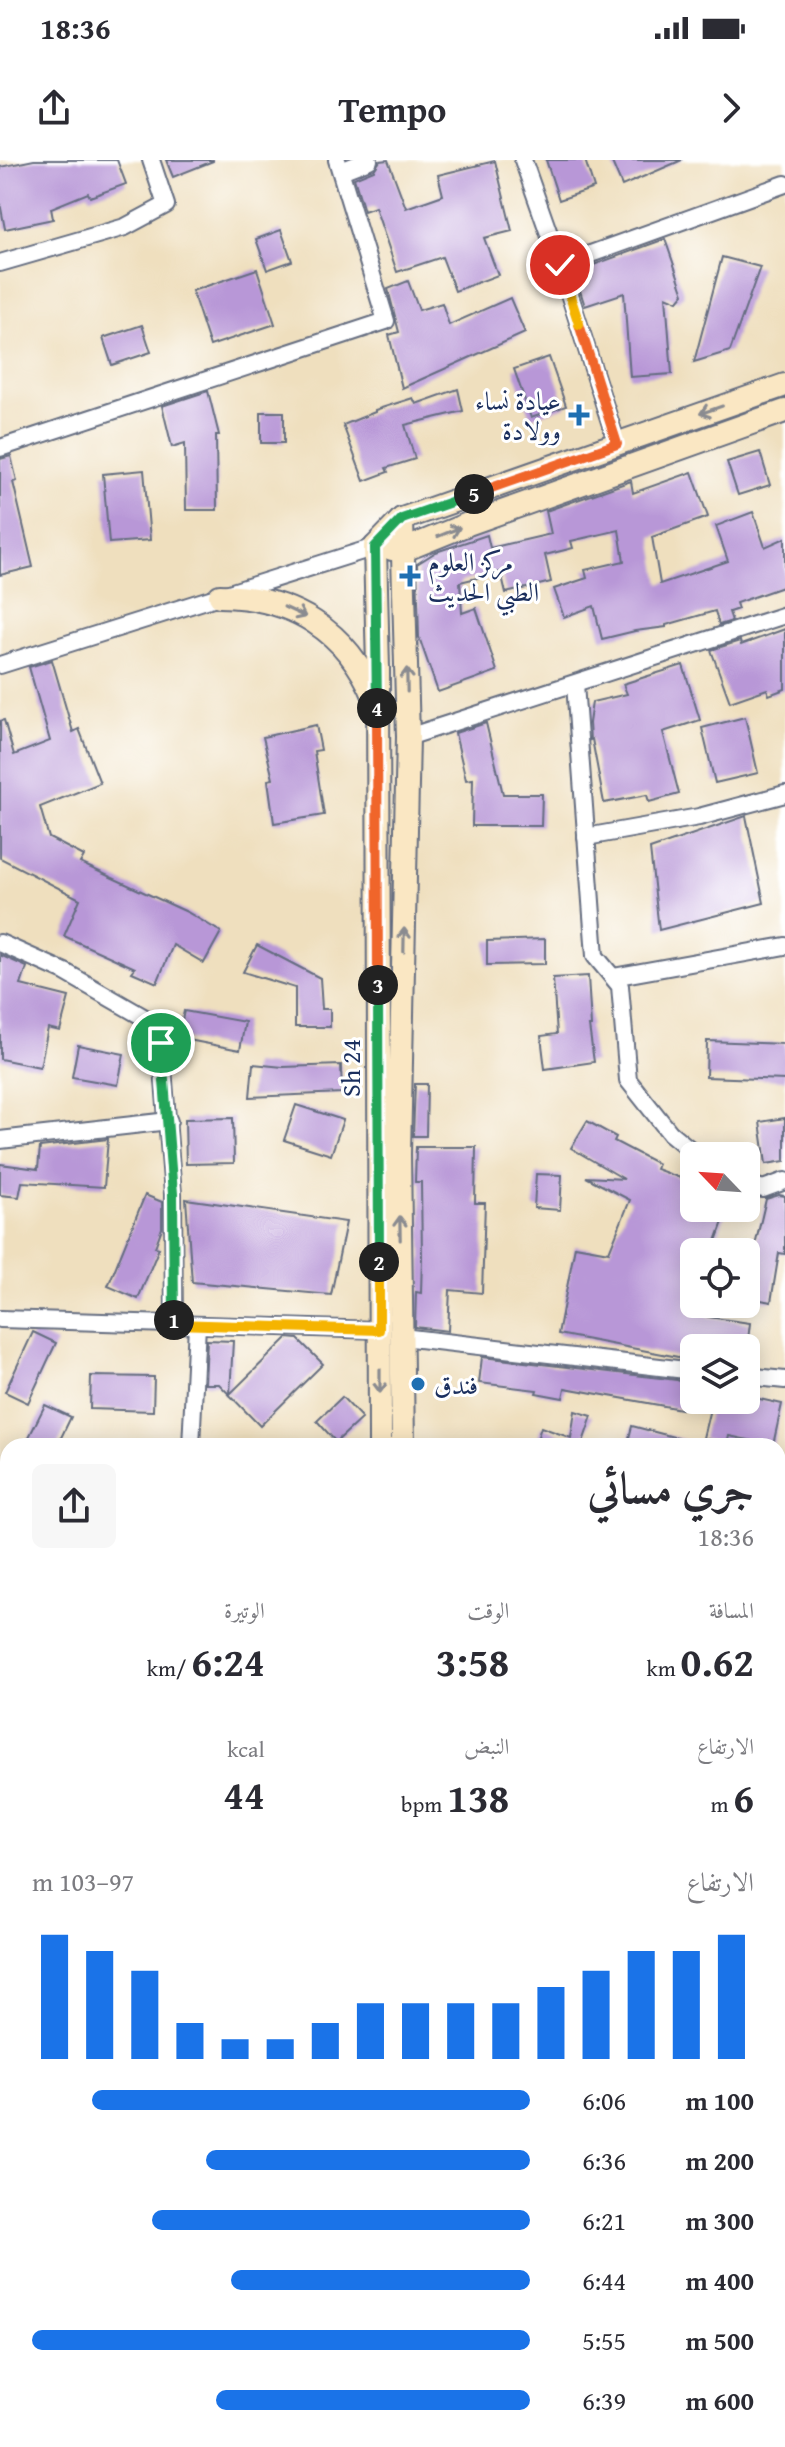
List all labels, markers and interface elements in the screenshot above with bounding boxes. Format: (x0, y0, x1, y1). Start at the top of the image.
text: 18:36 (40, 6, 111, 50)
text: Tempo (339, 82, 447, 135)
icon: share (32, 86, 76, 130)
icon: forward (709, 86, 753, 130)
pin (526, 231, 594, 299)
icon: check (538, 243, 582, 287)
place label: عيادة نساء وولادة (475, 381, 561, 450)
marker: عيادة نساء وولادة (568, 404, 590, 426)
one-way arrow (699, 404, 724, 419)
pin: 5 (454, 474, 494, 514)
text: 5 (468, 478, 480, 510)
one-way arrow (436, 523, 461, 538)
place label: مركز العلوم الطبي الحديث (428, 542, 539, 616)
marker: مركز العلوم الطبي الحديث (399, 565, 421, 587)
one-way arrow (283, 605, 307, 620)
one-way arrow (399, 667, 415, 694)
pin: 4 (357, 688, 397, 728)
text: 4 (371, 692, 383, 724)
one-way arrow (396, 927, 411, 954)
pin: 3 (358, 965, 398, 1005)
text: 3 (372, 969, 384, 1001)
pin (127, 1009, 195, 1077)
icon: arrive (139, 1021, 183, 1065)
street label: Sh 24 (331, 1039, 370, 1097)
north arrow (680, 1142, 760, 1222)
map controls (680, 1142, 760, 1414)
one-way arrow (393, 1215, 408, 1242)
button: locate (680, 1238, 760, 1318)
pin: 2 (359, 1242, 399, 1282)
text: 2 (373, 1246, 385, 1278)
pin: 1 (154, 1300, 194, 1340)
text: 1 (168, 1304, 180, 1336)
button: layers (680, 1334, 760, 1414)
place label: فندق (434, 1365, 478, 1404)
one-way arrow (372, 1367, 387, 1394)
marker: فندق (409, 1375, 427, 1393)
text: جري مسائي (588, 1455, 754, 1519)
button: share (32, 1464, 116, 1548)
text: 18:36 (698, 1517, 754, 1556)
text: الوتيرة (224, 1594, 265, 1626)
text: الوقت (467, 1594, 509, 1626)
text: المسافة (709, 1594, 754, 1626)
text: 6:24 (191, 1632, 265, 1691)
text: 3:58 (436, 1632, 509, 1691)
text: 0.62 (681, 1632, 754, 1691)
text: /km (147, 1652, 191, 1684)
text: km (647, 1652, 681, 1684)
text: النبض (464, 1730, 509, 1762)
text: الارتفاع (697, 1730, 754, 1762)
text: kcal (227, 1733, 265, 1765)
text: 44 (223, 1765, 265, 1824)
text: 138 (447, 1768, 509, 1827)
text: 6 (733, 1768, 754, 1827)
text: bpm (401, 1788, 447, 1820)
text: m (710, 1788, 733, 1820)
text: 97–103 m (32, 1862, 134, 1901)
text: الارتفاع (687, 1862, 754, 1901)
text: 6:06 (582, 2081, 626, 2120)
text: 100 m (686, 2081, 754, 2120)
text: 6:36 (582, 2141, 626, 2180)
text: 200 m (686, 2141, 754, 2180)
text: 6:21 (582, 2201, 626, 2240)
text: 300 m (686, 2201, 754, 2240)
text: 6:44 (582, 2261, 626, 2300)
text: 400 m (686, 2261, 754, 2300)
text: 5:55 (582, 2321, 626, 2360)
text: 500 m (686, 2321, 754, 2360)
text: 6:39 (582, 2381, 626, 2420)
text: 600 m (686, 2381, 754, 2420)

